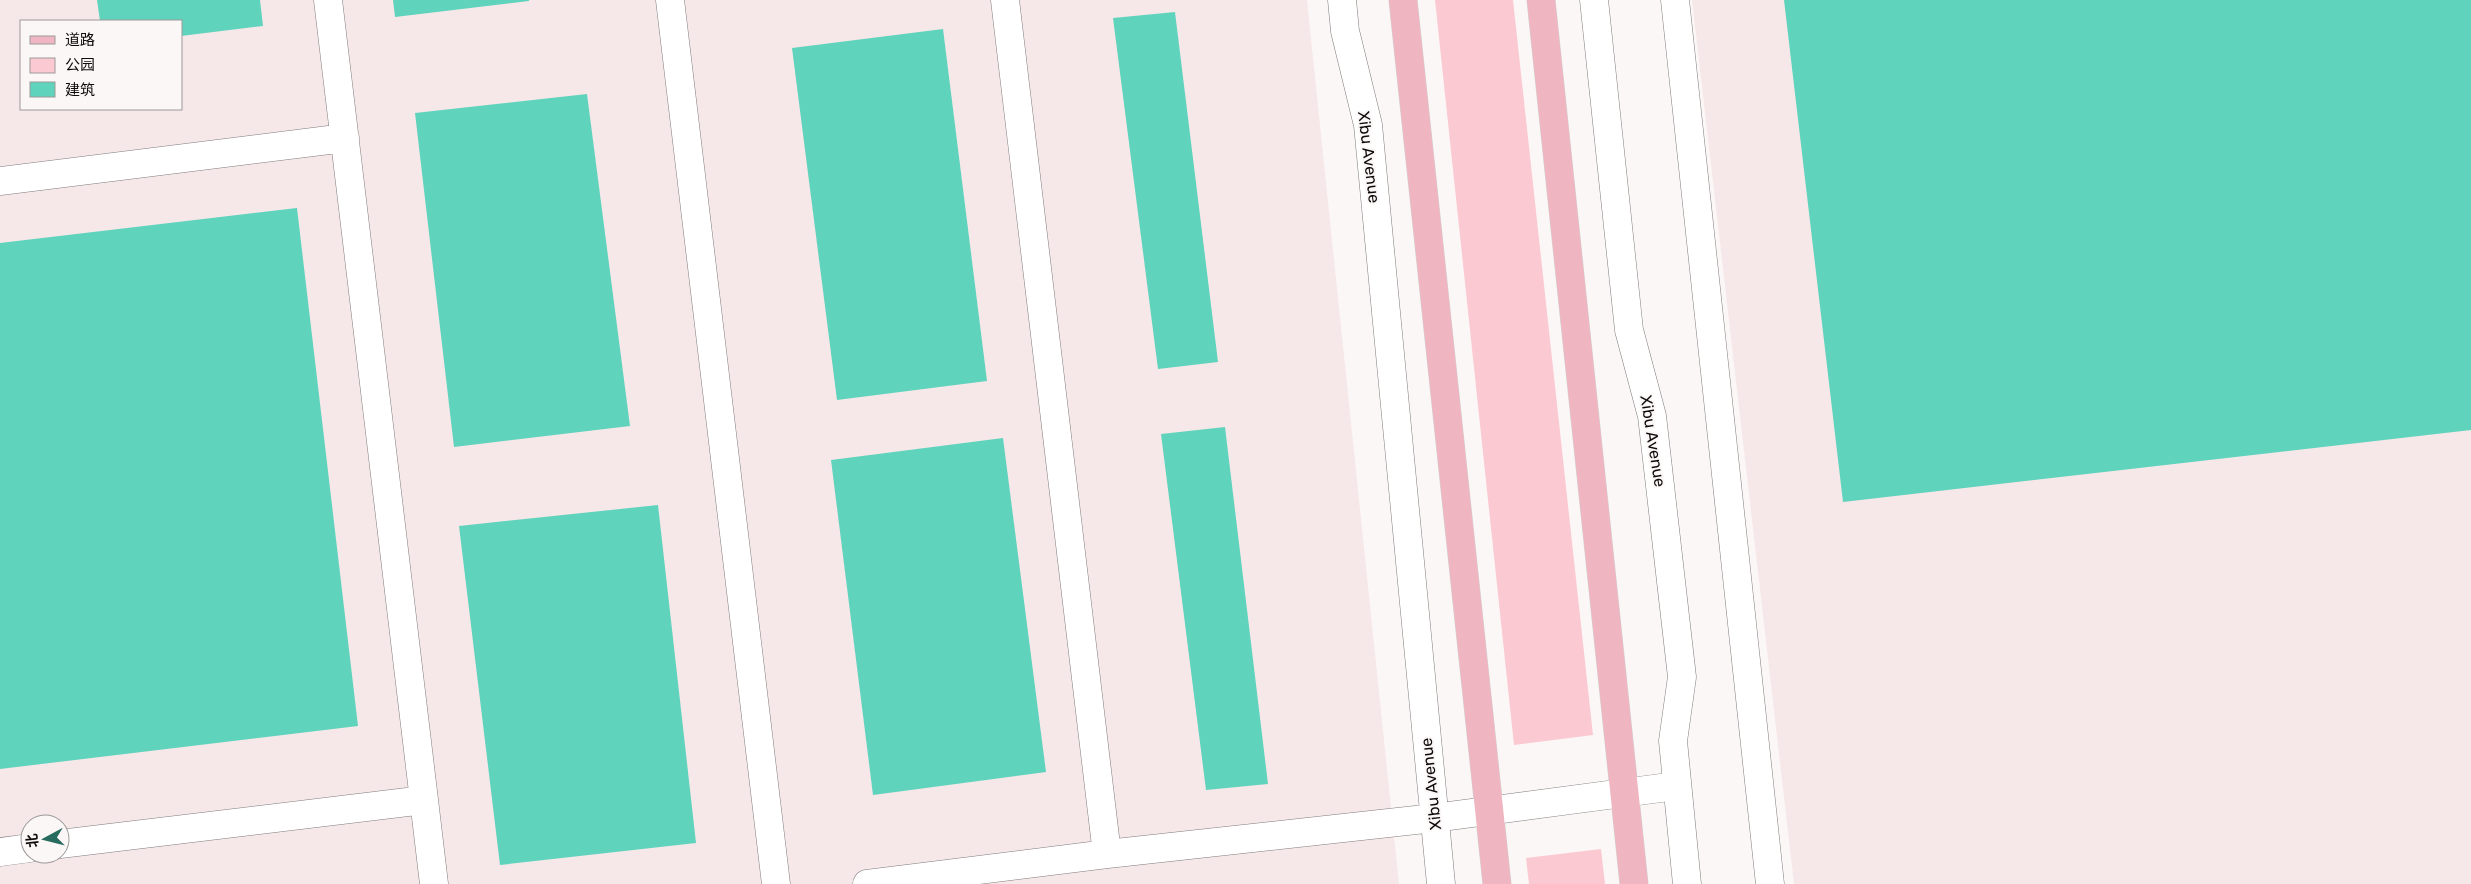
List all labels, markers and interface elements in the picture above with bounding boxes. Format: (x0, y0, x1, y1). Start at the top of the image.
legend (20, 20, 182, 110)
text: 道路 (65, 31, 95, 49)
text: 公园 (65, 56, 95, 74)
text: 建筑 (65, 81, 95, 99)
street label: Xibu Avenue (1354, 110, 1384, 204)
street label: Xibu Avenue (1636, 394, 1670, 488)
street label: Xibu Avenue (1417, 737, 1445, 831)
north arrow (20, 814, 70, 864)
text: 北 (23, 833, 42, 849)

